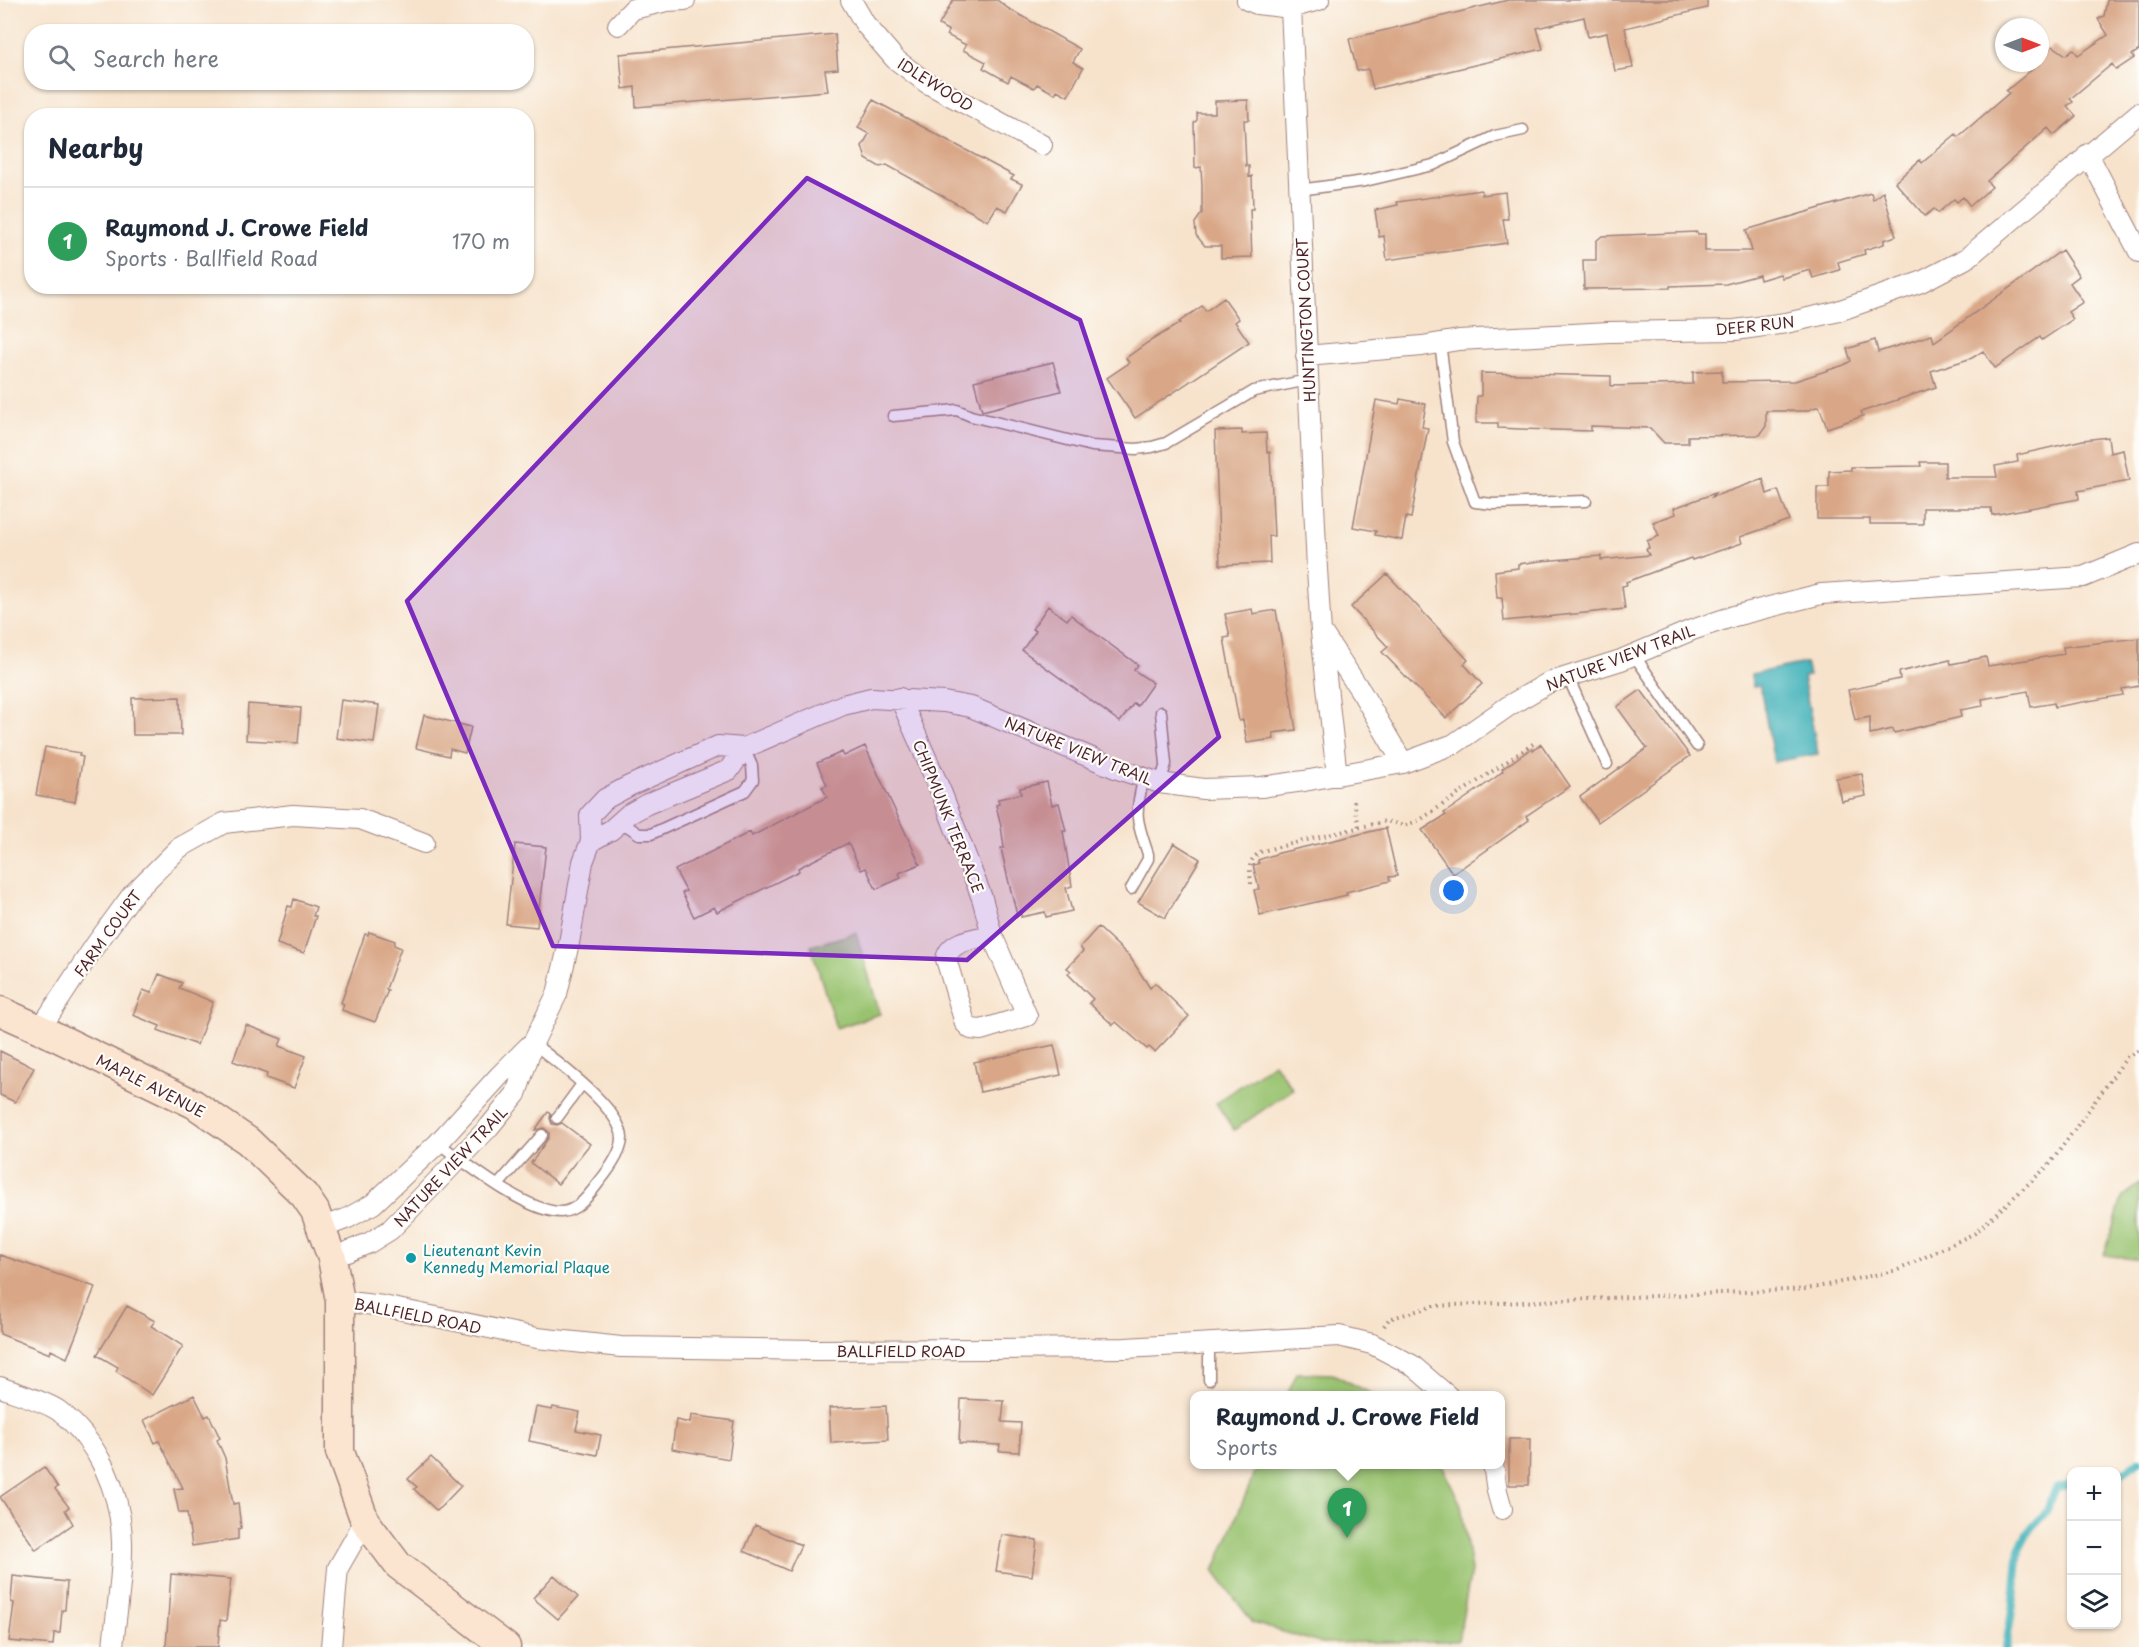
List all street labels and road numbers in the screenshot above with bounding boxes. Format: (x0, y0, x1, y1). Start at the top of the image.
street label: IDLEWOOD (894, 52, 978, 116)
street label: HUNTINGTON COURT (1289, 236, 1321, 403)
street label: DEER RUN (1715, 309, 1795, 341)
street label: NATURE VIEW TRAIL (1542, 618, 1698, 696)
street label: NATURE VIEW TRAIL (1002, 710, 1157, 790)
street label: CHIPMUNK TERRACE (908, 736, 990, 896)
street label: FARM COURT (68, 884, 147, 981)
street label: MAPLE AVENUE (93, 1048, 209, 1122)
street label: NATURE VIEW TRAIL (388, 1100, 512, 1231)
street label: BALLFIELD ROAD (352, 1291, 484, 1339)
street label: BALLFIELD ROAD (836, 1339, 966, 1362)

